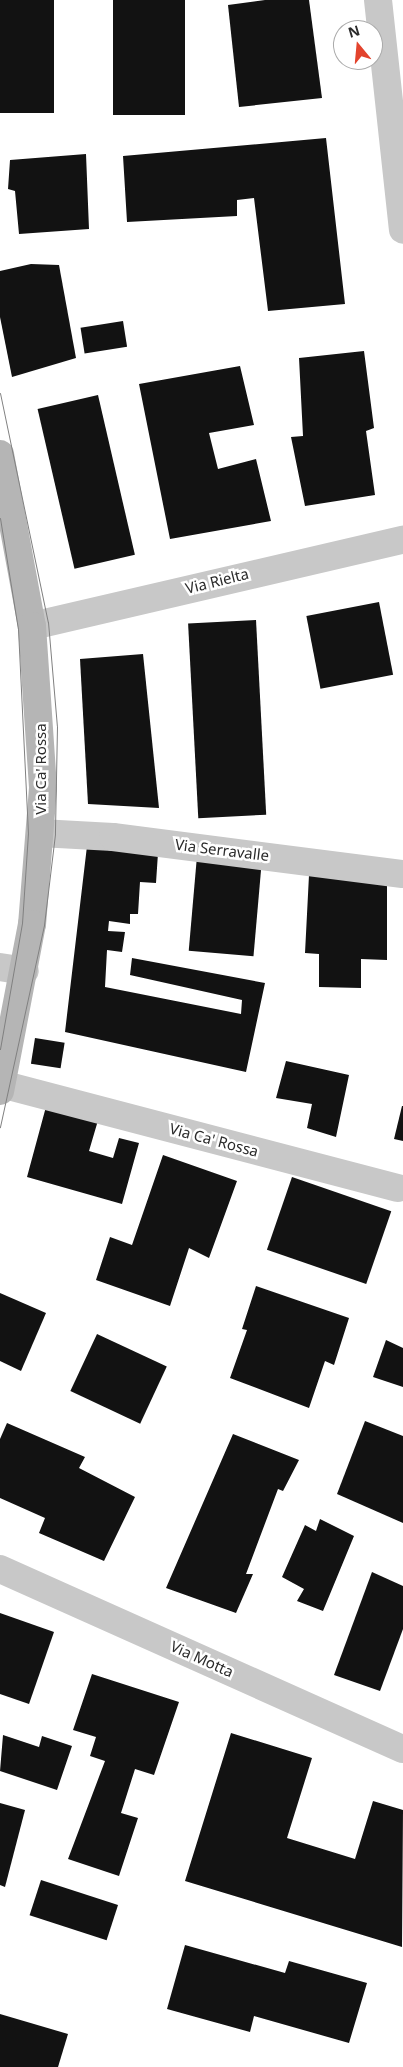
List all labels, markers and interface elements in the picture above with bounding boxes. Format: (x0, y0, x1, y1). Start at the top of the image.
north arrow (333, 20, 383, 70)
text: N (346, 20, 362, 42)
street label: Via Rielta (184, 564, 250, 598)
street label: Via Ca' Rossa (32, 723, 50, 815)
street label: Via Serravalle (174, 835, 270, 865)
street label: Via Ca' Rossa (168, 1119, 260, 1161)
street label: Via Motta (168, 1637, 236, 1681)

